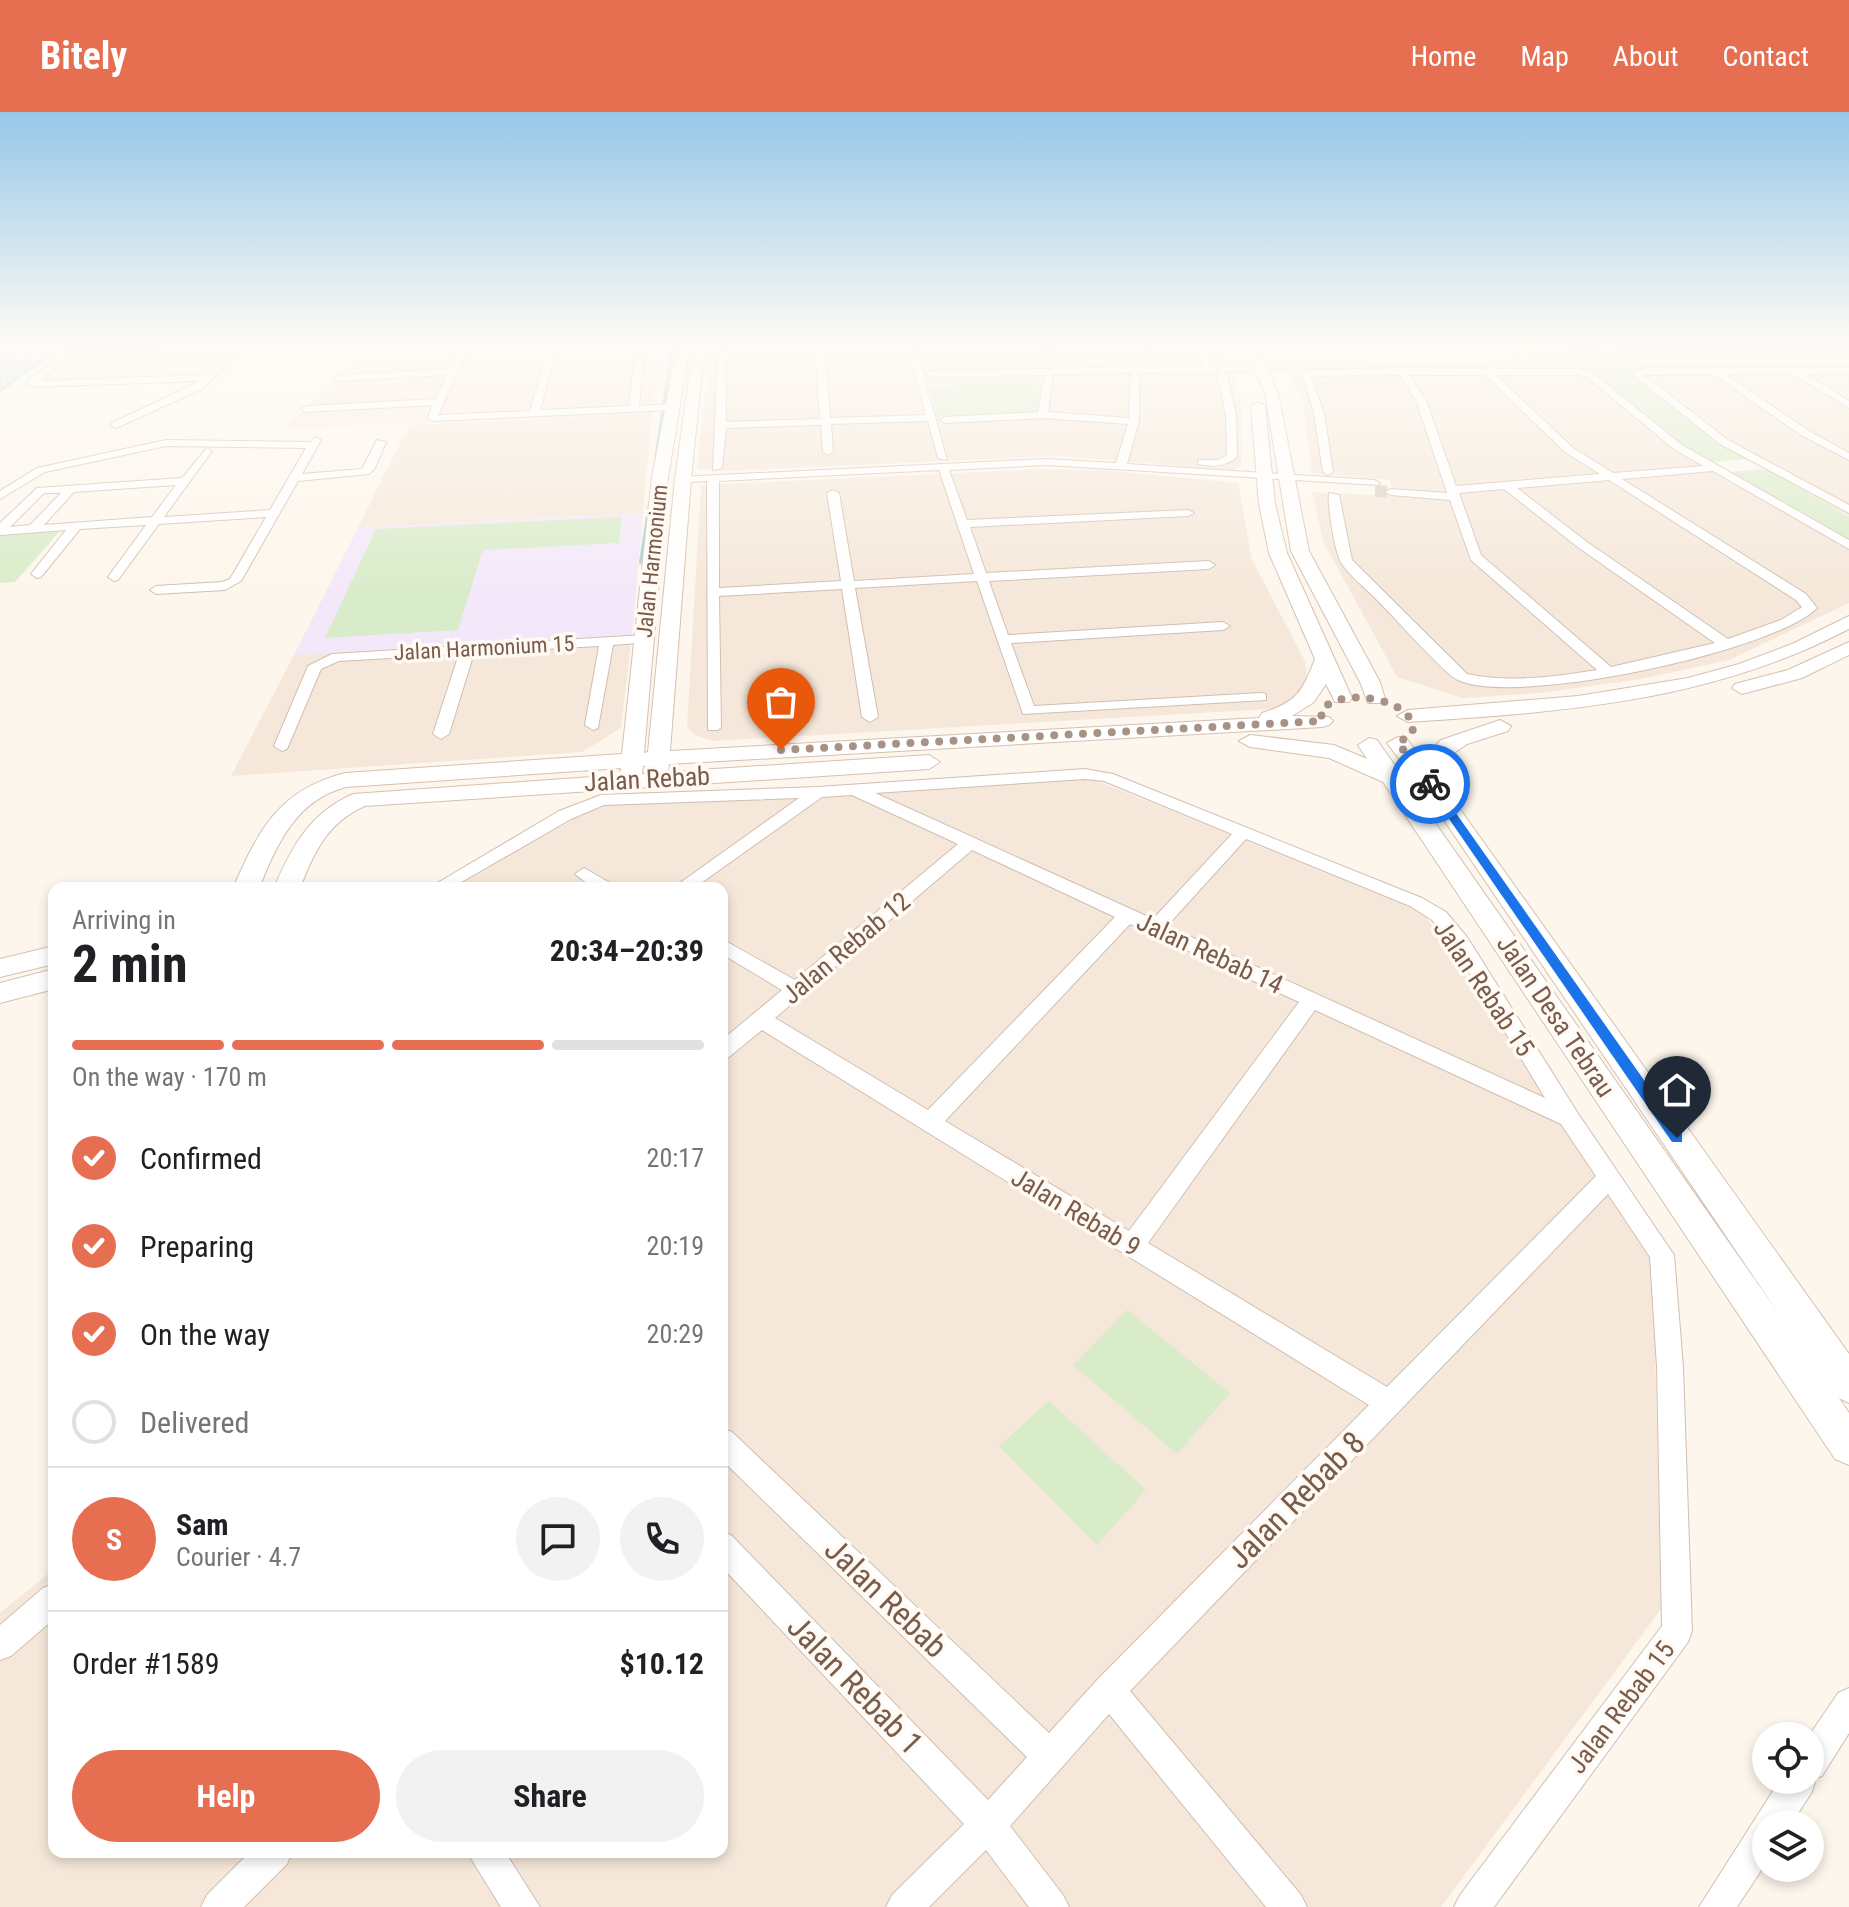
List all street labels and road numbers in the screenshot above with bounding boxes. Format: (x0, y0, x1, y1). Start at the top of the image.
street label: Jalan Harmonium (632, 483, 672, 639)
street label: Jalan Harmonium 15 (393, 631, 575, 665)
street label: Jalan Rebab (583, 761, 711, 797)
street label: Jalan Rebab 12 (776, 886, 916, 1010)
street label: Jalan Rebab 14 (1132, 906, 1288, 1000)
street label: Jalan Rebab 15 (1427, 914, 1541, 1062)
street label: Jalan Desa Tebrau (1491, 929, 1621, 1103)
street label: Jalan Rebab 9 (1006, 1162, 1146, 1262)
street label: Jalan Rebab 8 (1220, 1424, 1372, 1576)
street label: Jalan Rebab (817, 1530, 955, 1666)
street label: Jalan Rebab 1 (779, 1608, 931, 1762)
street label: Jalan Rebab 15 (1562, 1635, 1680, 1779)

